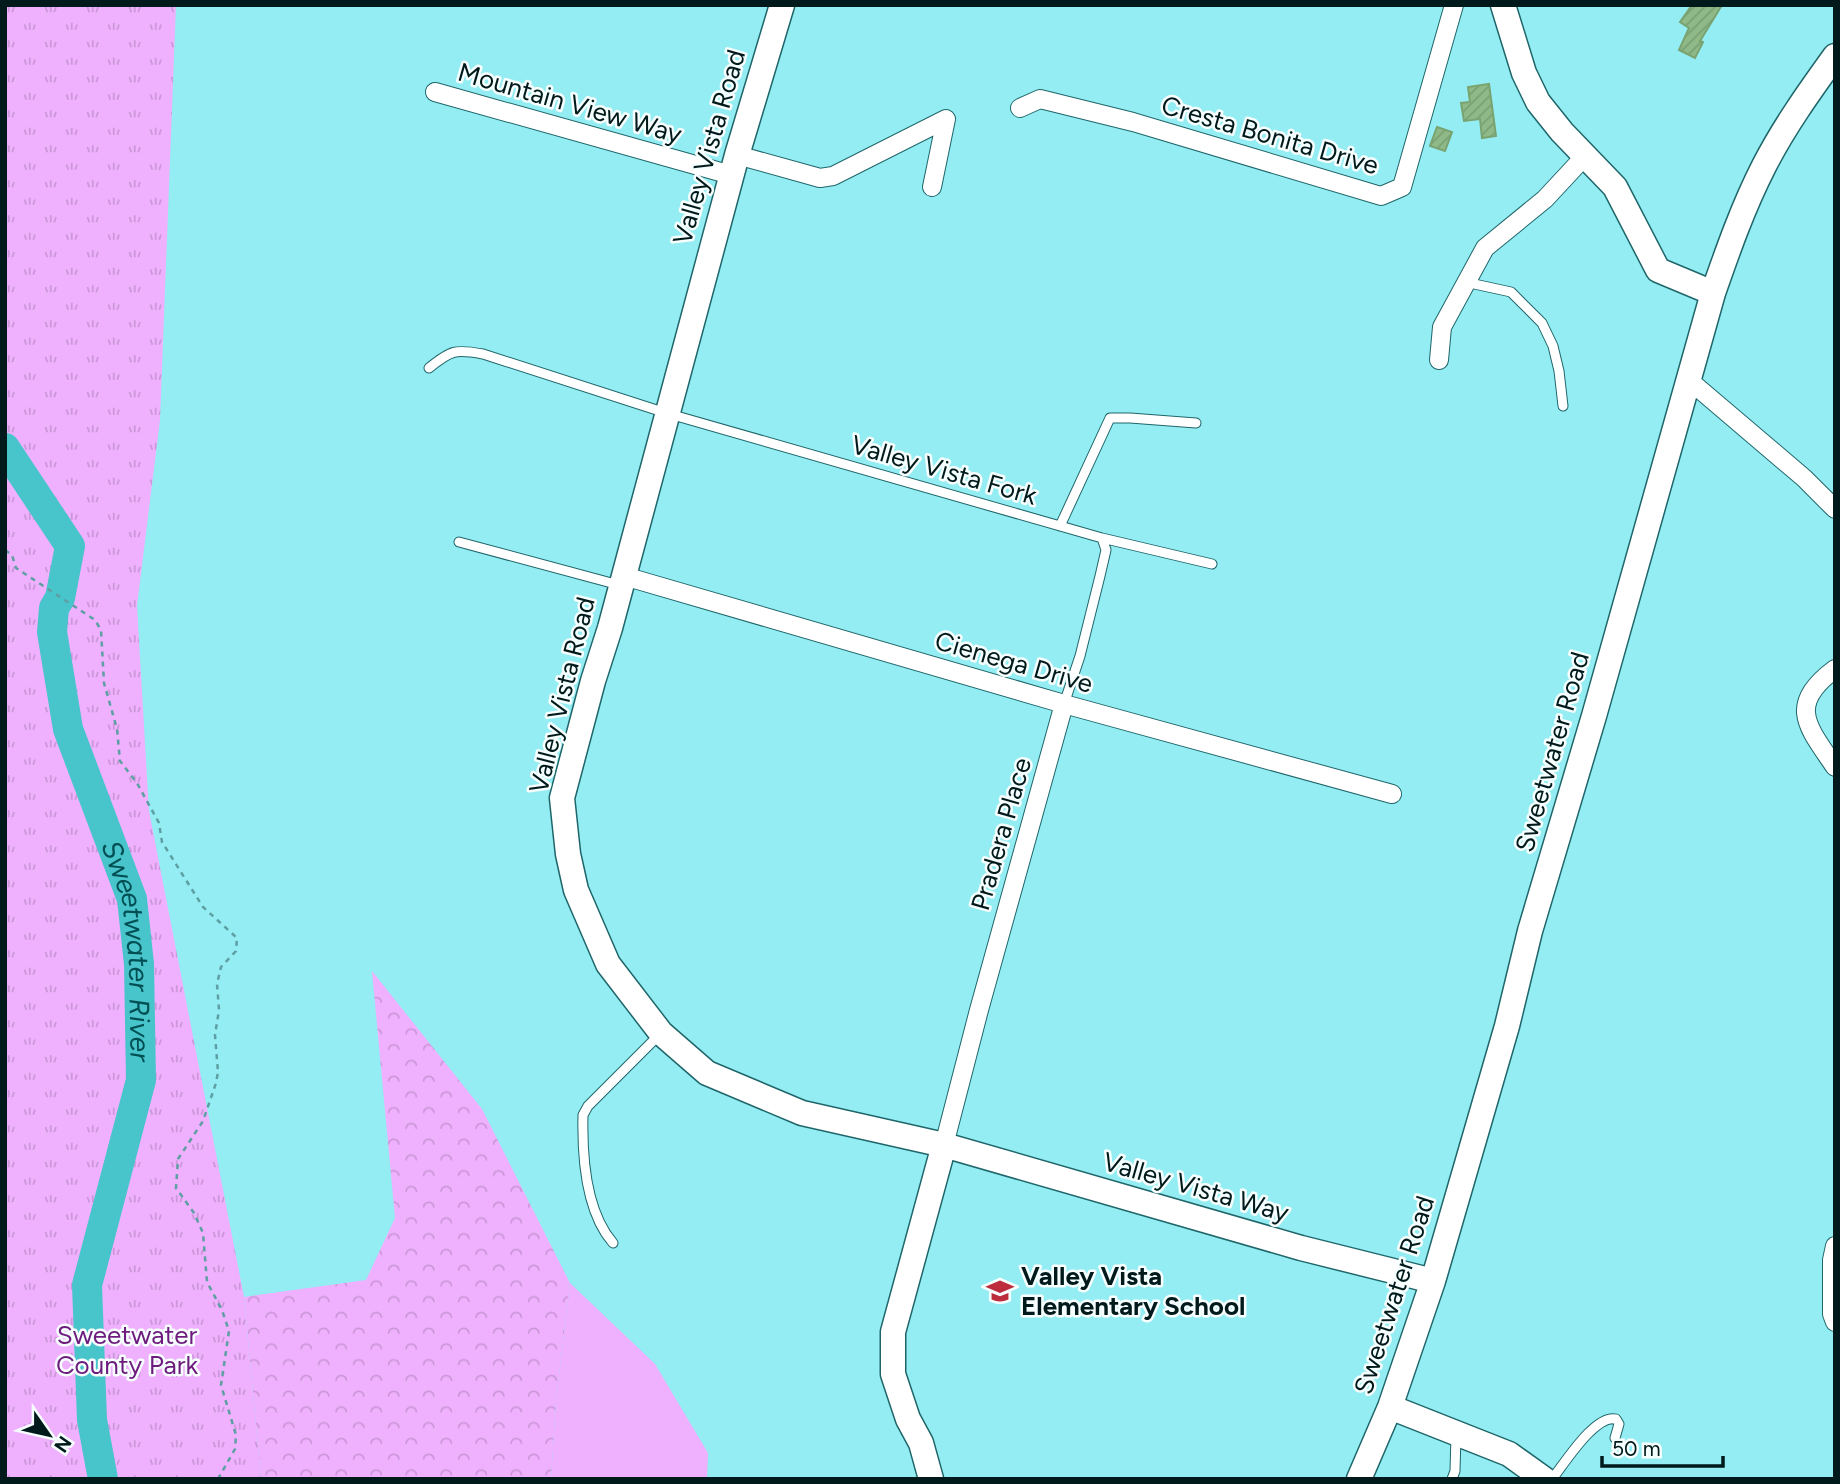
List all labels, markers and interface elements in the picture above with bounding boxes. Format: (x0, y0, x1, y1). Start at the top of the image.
street label: Valley Vista Road (666, 46, 752, 248)
street label: Mountain View Way (454, 56, 686, 150)
street label: Cresta Bonita Drive (1158, 89, 1382, 181)
street label: Valley Vista Fork (847, 428, 1041, 512)
street label: Valley Vista Road (522, 594, 602, 796)
street label: Cienega Drive (931, 624, 1097, 700)
street label: Sweetwater Road (1508, 648, 1596, 856)
street label: Pradera Place (964, 754, 1038, 914)
water label: Sweetwater River (94, 836, 158, 1063)
street label: Valley Vista Way (1099, 1145, 1293, 1229)
street label: Sweetwater Road (1347, 1192, 1441, 1398)
place label: Valley Vista Elementary School (1021, 1260, 1245, 1322)
school or university icon: Valley Vista Elementary School (985, 1276, 1015, 1306)
park label: Sweetwater County Park (56, 1319, 198, 1381)
north arrow (14, 1400, 84, 1470)
scale bar (1602, 1424, 1723, 1468)
text: N (49, 1432, 76, 1457)
text: 50 m (1612, 1436, 1661, 1461)

